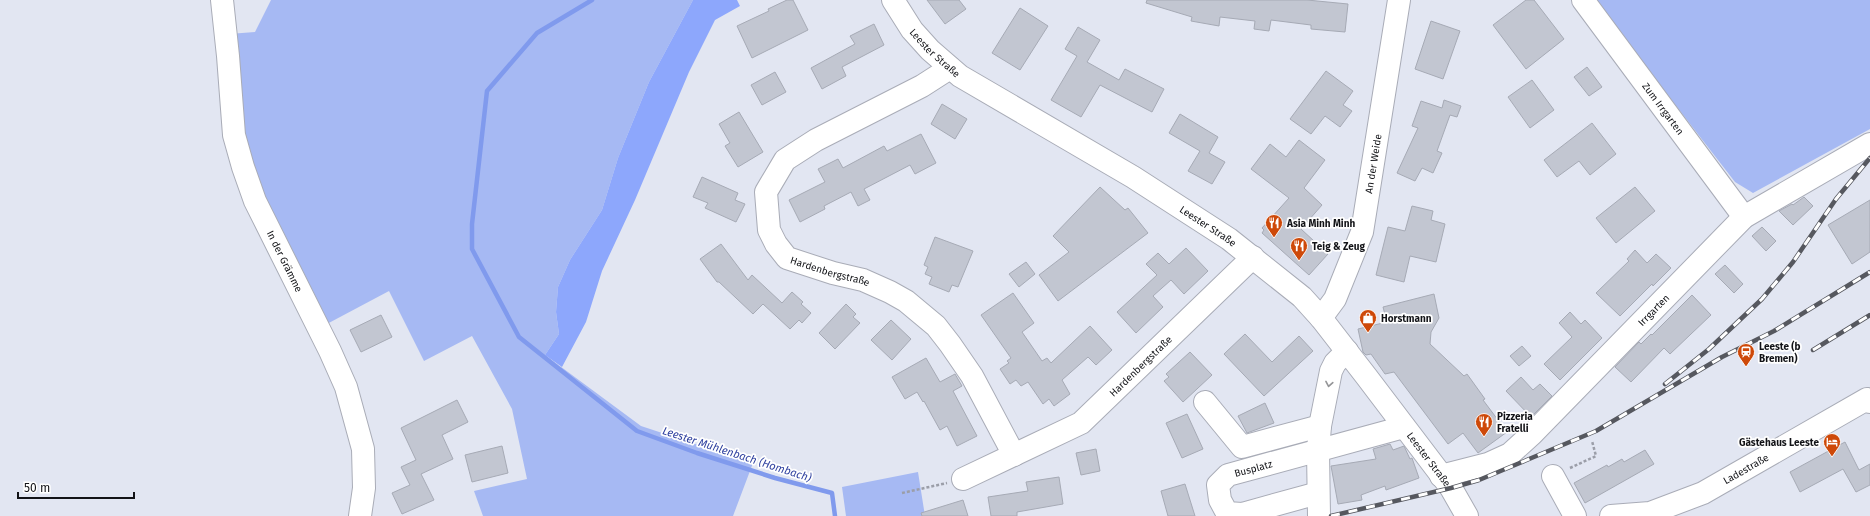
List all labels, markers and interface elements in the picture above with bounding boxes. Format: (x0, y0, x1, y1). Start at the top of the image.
street label: Leester Straße (907, 27, 962, 80)
street label: Zum Irrgarten (1639, 81, 1686, 137)
street label: An der Weide (1363, 133, 1385, 194)
street label: Leester Straße (1177, 204, 1238, 249)
restaurant icon: Asia Minh Minh (1264, 213, 1284, 238)
place label: Asia Minh Minh (1286, 218, 1355, 230)
street label: In der Grämme (264, 229, 305, 294)
restaurant icon: Teig & Zeug (1289, 236, 1309, 261)
place label: Teig & Zeug (1312, 241, 1366, 253)
street label: Hardenbergstraße (789, 254, 871, 289)
street label: Irrgarten (1636, 292, 1672, 329)
shop icon: Horstmann (1358, 308, 1378, 333)
place label: Horstmann (1381, 313, 1432, 325)
street label: Hardenbergstraße (1107, 334, 1175, 399)
place label: Leeste (b Bremen) (1759, 340, 1801, 365)
station icon: Leeste (b Bremen) (1736, 342, 1756, 367)
one-way arrow (1325, 381, 1334, 387)
place label: Pizzeria Fratelli (1497, 411, 1533, 435)
restaurant icon: Pizzeria Fratelli (1474, 412, 1494, 437)
water label: Leester Mühlenbach (Hombach) (661, 424, 813, 485)
street label: Leester Straße (1404, 430, 1453, 489)
hotel icon: Gästehaus Leeste (1822, 432, 1842, 457)
place label: Gästehaus Leeste (1739, 437, 1819, 449)
street label: Ladestraße (1721, 452, 1771, 487)
street label: Busplatz (1233, 458, 1274, 480)
scale bar (18, 474, 134, 500)
text: 50 m (24, 481, 50, 495)

